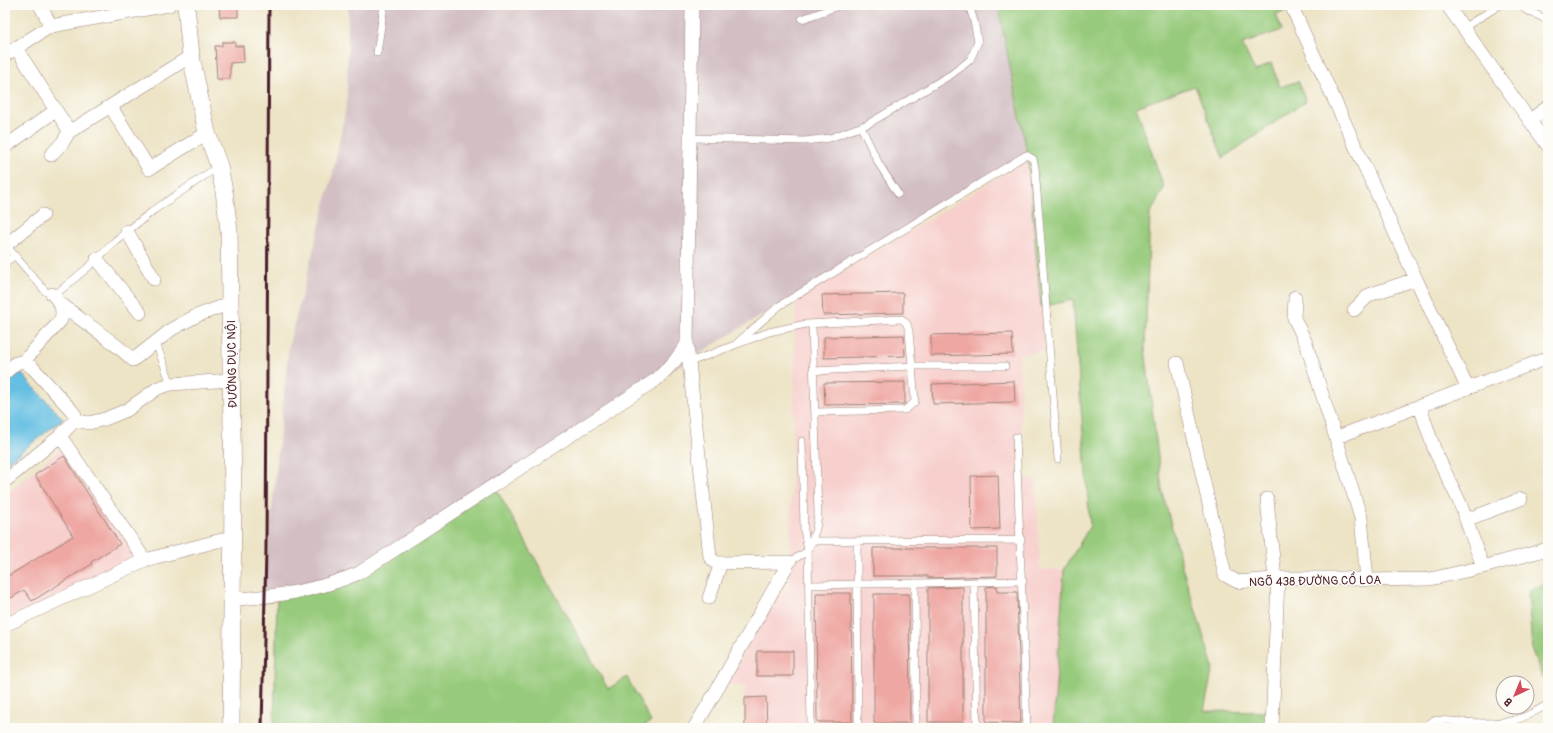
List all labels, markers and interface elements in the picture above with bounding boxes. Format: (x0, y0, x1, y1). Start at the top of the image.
street label: ĐƯỜNG DỤC NỘI (223, 320, 241, 408)
street label: NGÕ 438 ĐƯỜNG CỔ LOA (1249, 570, 1382, 590)
north arrow (1495, 675, 1535, 715)
text: B (1502, 695, 1515, 709)

